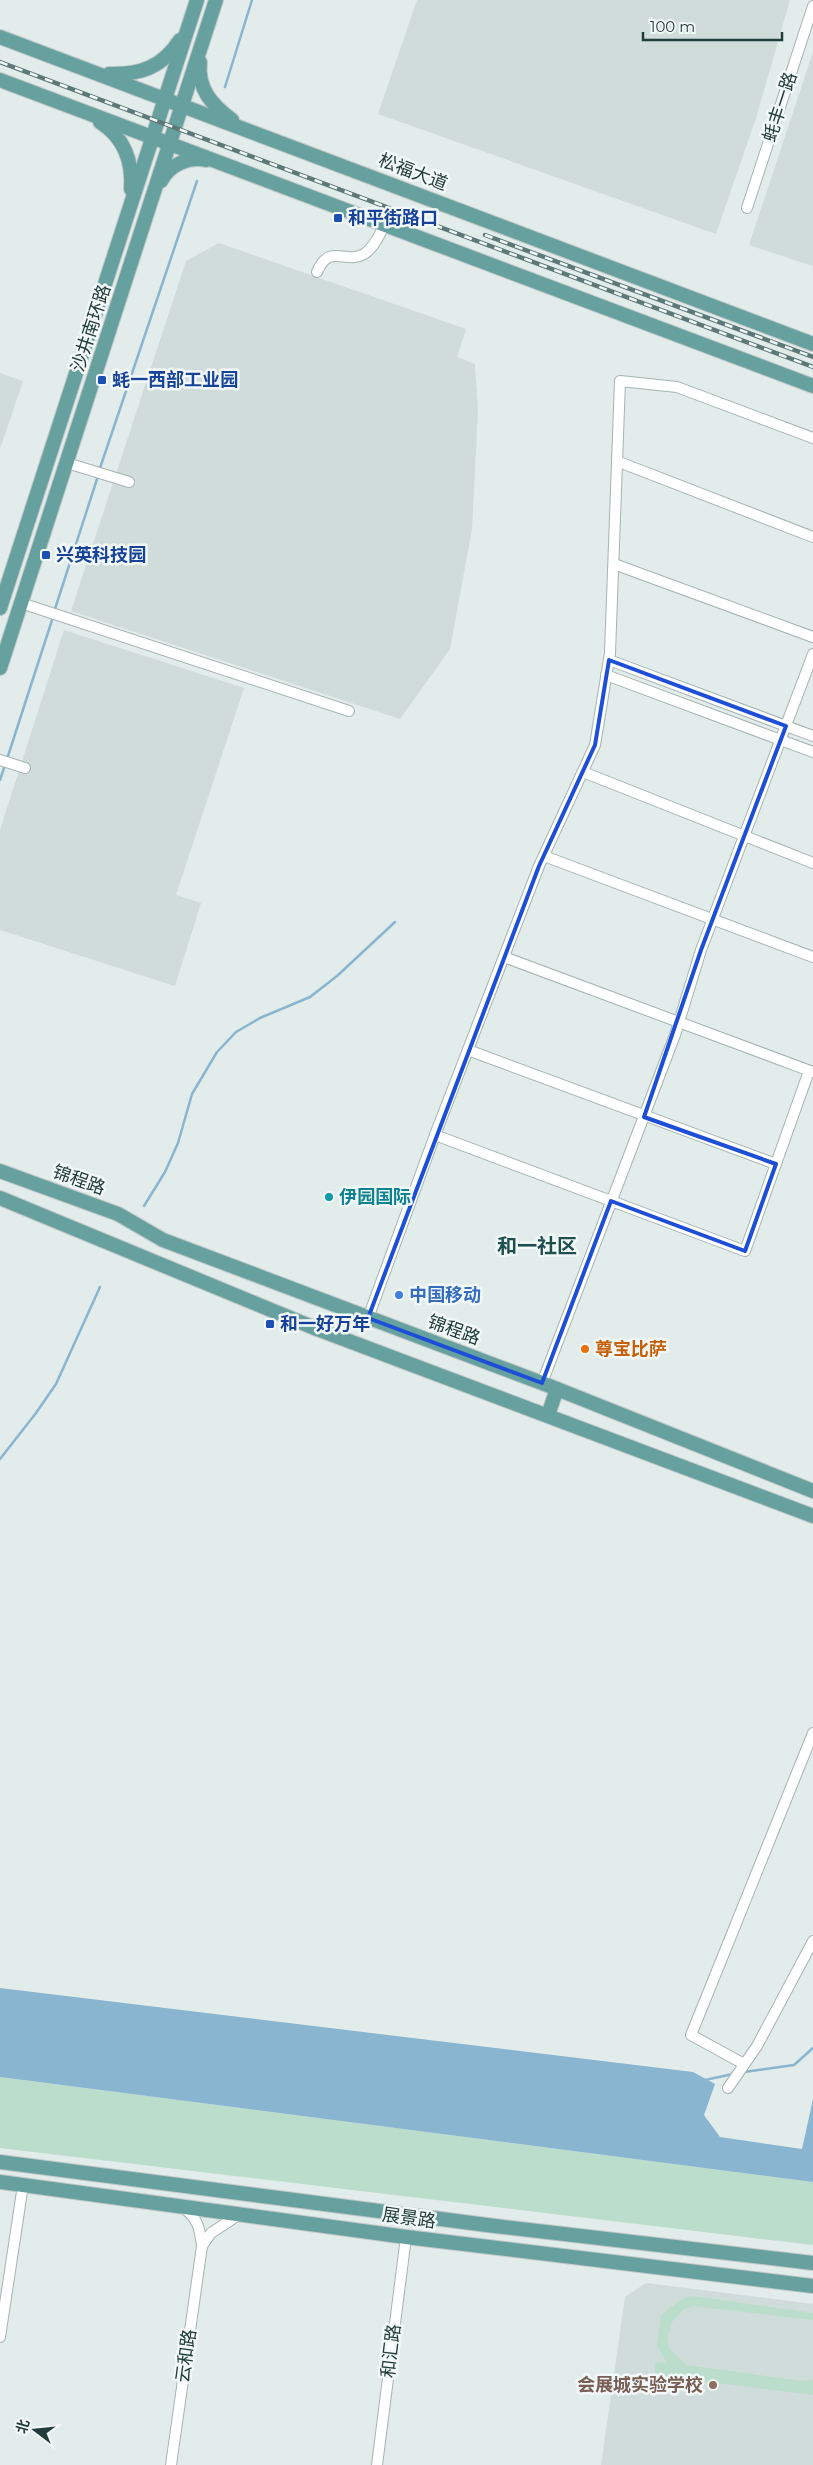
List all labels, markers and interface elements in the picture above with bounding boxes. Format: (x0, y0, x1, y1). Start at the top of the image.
scale bar (643, 10, 782, 42)
text: 100 m (650, 17, 695, 36)
street label: 蚝丰一路 (758, 69, 802, 145)
street label: 松福大道 (375, 149, 451, 195)
place label: 和平街路口 (348, 207, 438, 229)
marker: 和平街路口 (332, 212, 344, 224)
street label: 沙井南环路 (67, 282, 115, 374)
place label: 蚝一西部工业园 (112, 369, 238, 391)
marker: 蚝一西部工业园 (96, 374, 108, 386)
place label: 兴英科技园 (56, 544, 146, 566)
marker: 兴英科技园 (40, 549, 52, 561)
street label: 锦程路 (50, 1160, 108, 1200)
place label: 伊园国际 (339, 1186, 411, 1208)
marker: 伊园国际 (323, 1191, 335, 1203)
district label: 和一社区 (497, 1234, 577, 1258)
place label: 中国移动 (409, 1284, 481, 1306)
marker: 中国移动 (393, 1289, 405, 1301)
street label: 锦程路 (425, 1310, 483, 1350)
place label: 和一好万年 (280, 1313, 370, 1335)
marker: 和一好万年 (264, 1318, 276, 1330)
place label: 尊宝比萨 (595, 1338, 667, 1360)
marker: 尊宝比萨 (579, 1343, 591, 1355)
street label: 展景路 (381, 2203, 437, 2233)
street label: 和汇路 (377, 2323, 405, 2379)
street label: 云和路 (171, 2328, 201, 2384)
place label: 会展城实验学校 (577, 2374, 703, 2396)
marker: 会展城实验学校 (707, 2379, 719, 2391)
north arrow (10, 2405, 60, 2455)
text: 北 (12, 2417, 33, 2436)

